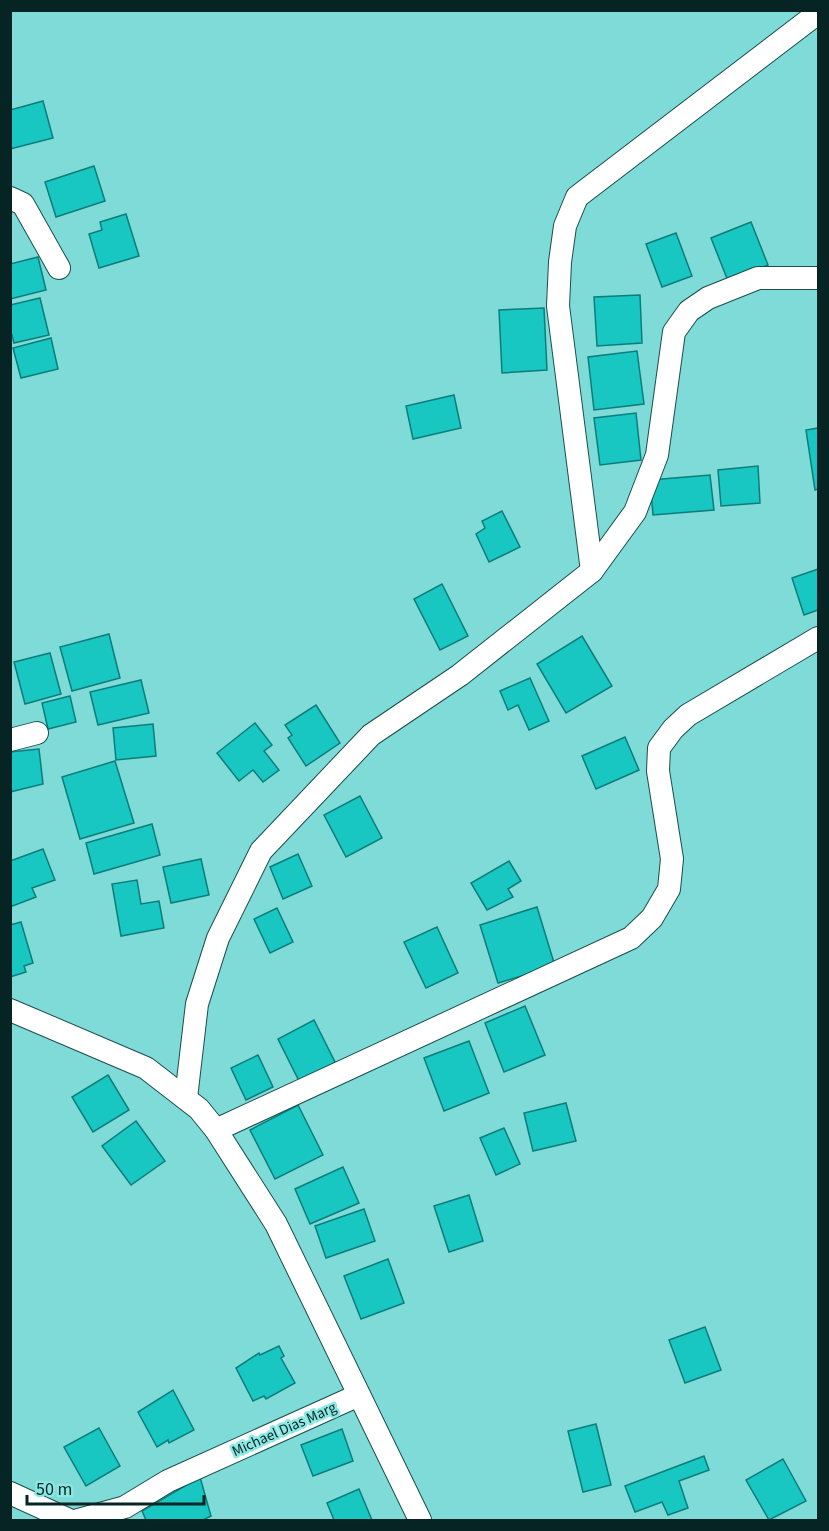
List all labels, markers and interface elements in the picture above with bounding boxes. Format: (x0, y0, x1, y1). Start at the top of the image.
street label: Michael Dias Marg (229, 1397, 340, 1462)
scale bar (27, 1468, 204, 1506)
text: 50 m (36, 1477, 72, 1502)

